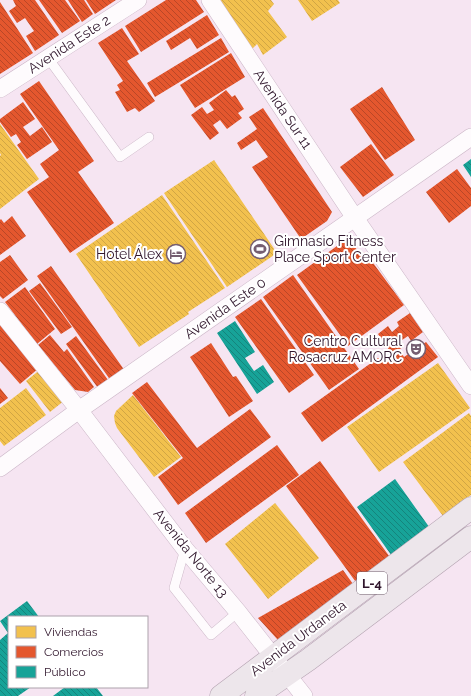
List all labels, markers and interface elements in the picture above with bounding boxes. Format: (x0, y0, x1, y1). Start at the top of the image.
street label: Avenida Este 2 (25, 12, 113, 76)
street label: Avenida Sur 11 (251, 66, 315, 152)
place label: Gimnasio Fitness Place Sport Center (274, 233, 396, 265)
sports icon: Gimnasio Fitness Place Sport Center (249, 238, 271, 260)
hotel icon: Hotel Álex (165, 243, 187, 265)
place label: Hotel Álex (96, 245, 162, 262)
street label: Avenida Este 0 (181, 274, 269, 342)
place label: Centro Cultural Rosacruz AMORC (288, 333, 402, 365)
theatre icon: Centro Cultural Rosacruz AMORC (405, 338, 427, 360)
street label: Avenida Norte 13 (150, 505, 232, 601)
road number: L-4 (357, 572, 387, 594)
street label: Avenida Urdaneta (247, 597, 349, 679)
legend (8, 616, 148, 688)
text: Viviendas (44, 625, 98, 639)
text: Comercios (44, 645, 104, 659)
text: Público (44, 665, 86, 679)

